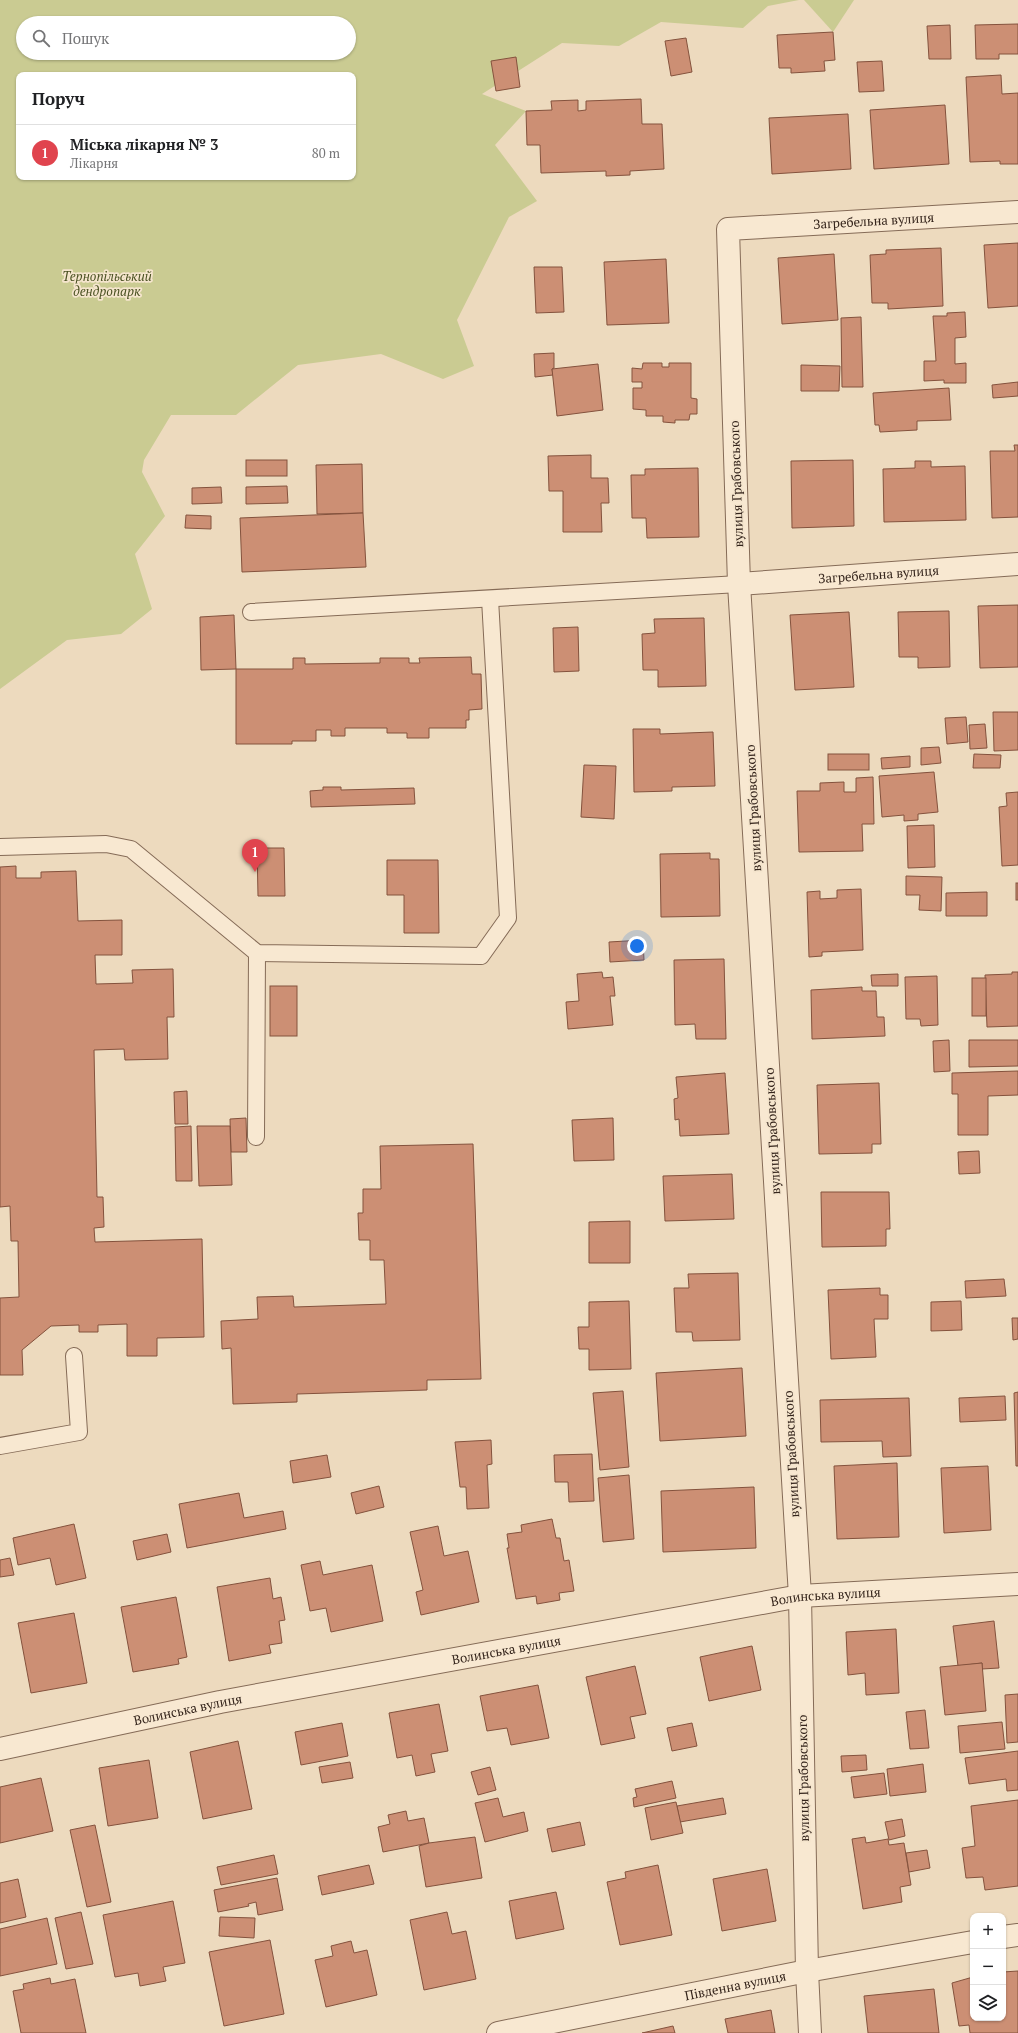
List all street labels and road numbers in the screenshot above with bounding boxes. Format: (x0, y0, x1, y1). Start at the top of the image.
street label: Загребельна вулиця (813, 208, 935, 233)
street label: вулиця Грабовського (725, 420, 747, 548)
street label: Загребельна вулиця (818, 561, 940, 587)
street label: вулиця Грабовського (741, 744, 765, 872)
street label: вулиця Грабовського (760, 1067, 784, 1195)
street label: вулиця Грабовського (779, 1390, 803, 1518)
street label: Волинська вулиця (769, 1583, 881, 1610)
street label: Волинська вулиця (450, 1631, 562, 1668)
street label: Волинська вулиця (132, 1689, 244, 1729)
street label: вулиця Грабовського (793, 1714, 813, 1842)
street label: Південна вулиця (683, 1966, 788, 2004)

